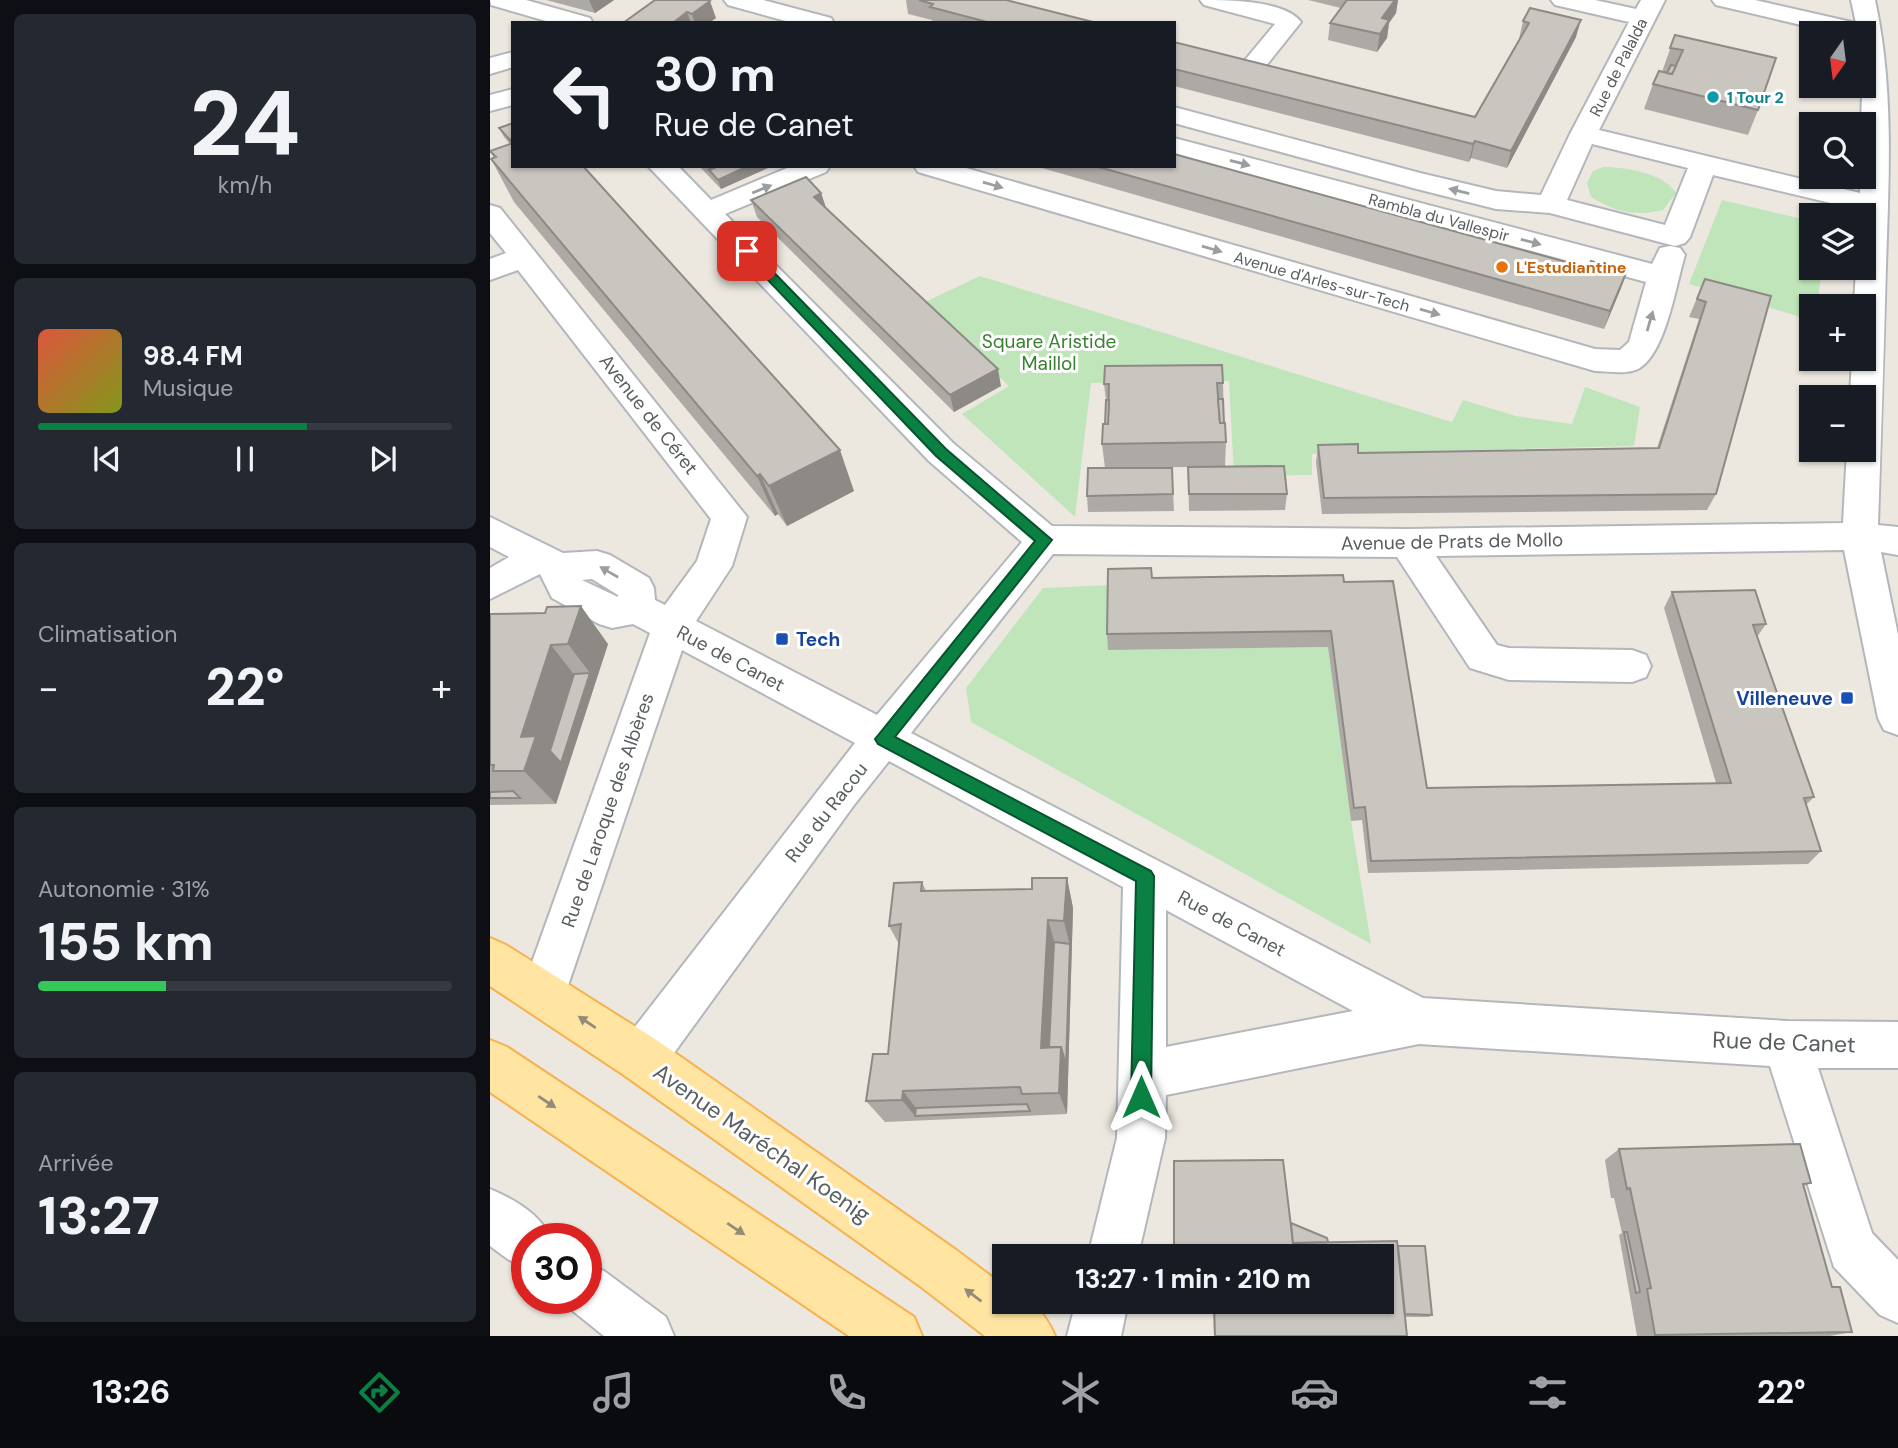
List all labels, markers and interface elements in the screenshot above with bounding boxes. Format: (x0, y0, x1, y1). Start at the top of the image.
street label: Rue de Palalda (1585, 15, 1652, 120)
north arrow (1799, 21, 1876, 98)
map controls (1799, 21, 1876, 462)
text: 30 m (654, 42, 776, 106)
icon: left (539, 49, 630, 140)
text: 24 (189, 65, 301, 183)
place label: 1 Tour 2 (1727, 87, 1784, 108)
marker: 1 Tour 2 (1705, 89, 1721, 105)
text: Rue de Canet (654, 104, 854, 146)
button: search (1799, 112, 1876, 189)
one-way arrow (1230, 159, 1251, 169)
text: km/h (218, 170, 272, 200)
one-way arrow (983, 181, 1004, 191)
one-way arrow (752, 183, 773, 194)
one-way arrow (1448, 186, 1470, 197)
street label: Rambla du Vallespir (1366, 189, 1512, 246)
button: layers (1799, 203, 1876, 280)
pin (717, 221, 777, 281)
icon: arrive (728, 232, 766, 270)
one-way arrow (1520, 237, 1542, 248)
one-way arrow (1201, 244, 1223, 255)
street label: Avenue d'Arles-sur-Tech (1231, 246, 1412, 317)
place label: L'Estudiantine (1516, 257, 1626, 278)
marker: L'Estudiantine (1494, 259, 1510, 275)
button: + (1799, 294, 1876, 371)
one-way arrow (1420, 308, 1441, 318)
one-way arrow (1646, 310, 1656, 331)
park label: Square Aristide Maillol (982, 329, 1116, 376)
text: 98.4 FM (143, 339, 243, 373)
street label: Avenue de Céret (594, 349, 704, 480)
text: Musique (143, 373, 233, 403)
button: − (1799, 385, 1876, 462)
icon: previous (88, 440, 126, 478)
icon: pause (226, 440, 264, 478)
icon: next (364, 440, 402, 478)
street label: Avenue de Prats de Mollo (1341, 527, 1563, 556)
one-way arrow (599, 566, 618, 578)
text: Climatisation (38, 619, 177, 649)
street label: Rue de Canet (673, 620, 789, 697)
place label: Tech (796, 627, 840, 652)
marker: Tech (774, 631, 790, 647)
text: 22° (205, 653, 285, 721)
text: − (38, 663, 59, 713)
text: + (431, 663, 452, 713)
place label: Villeneuve (1736, 686, 1833, 711)
street label: Rue de Laroque des Albères (556, 690, 659, 931)
marker: Villeneuve (1839, 690, 1855, 706)
street label: Rue du Racou (780, 757, 873, 867)
text: Autonomie · 31% (38, 874, 210, 904)
street label: Rue de Canet (1174, 885, 1290, 962)
text: 155 km (38, 908, 214, 976)
one-way arrow (578, 1016, 597, 1029)
street label: Rue de Canet (1712, 1025, 1856, 1059)
street label: Avenue Maréchal Koenig (648, 1057, 877, 1229)
position arrow (1104, 1060, 1178, 1134)
one-way arrow (537, 1096, 557, 1109)
text: Arrivée (38, 1148, 114, 1178)
text: 13:27 (38, 1182, 160, 1250)
one-way arrow (726, 1222, 745, 1235)
speed limit sign: 30 (511, 1223, 602, 1314)
text: 13:27 · 1 min · 210 m (1075, 1262, 1311, 1296)
one-way arrow (965, 1287, 983, 1302)
icon: directions (355, 1368, 404, 1417)
icon: music (589, 1368, 638, 1417)
icon: phone (822, 1368, 871, 1417)
icon: climate (1056, 1368, 1105, 1417)
icon: car (1290, 1368, 1339, 1417)
icon: filters (1523, 1368, 1572, 1417)
text: 13:26 (92, 1371, 170, 1413)
text: 22° (1757, 1371, 1806, 1413)

